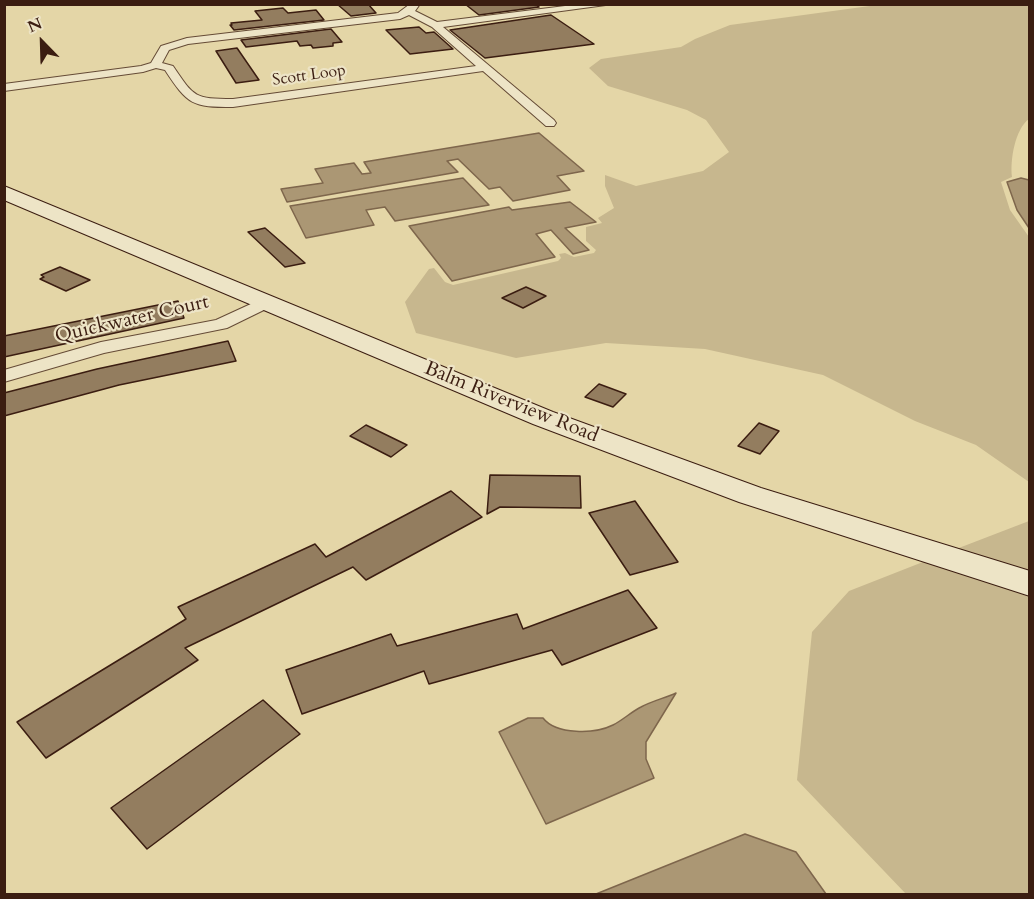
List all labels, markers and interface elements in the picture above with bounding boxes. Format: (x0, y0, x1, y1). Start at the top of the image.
north arrow (12, 12, 72, 72)
text: N (24, 13, 46, 38)
street label: Scott Loop (271, 61, 347, 91)
street label: Quickwater Court (53, 291, 211, 349)
street label: Balm Riverview Road (420, 357, 602, 449)

